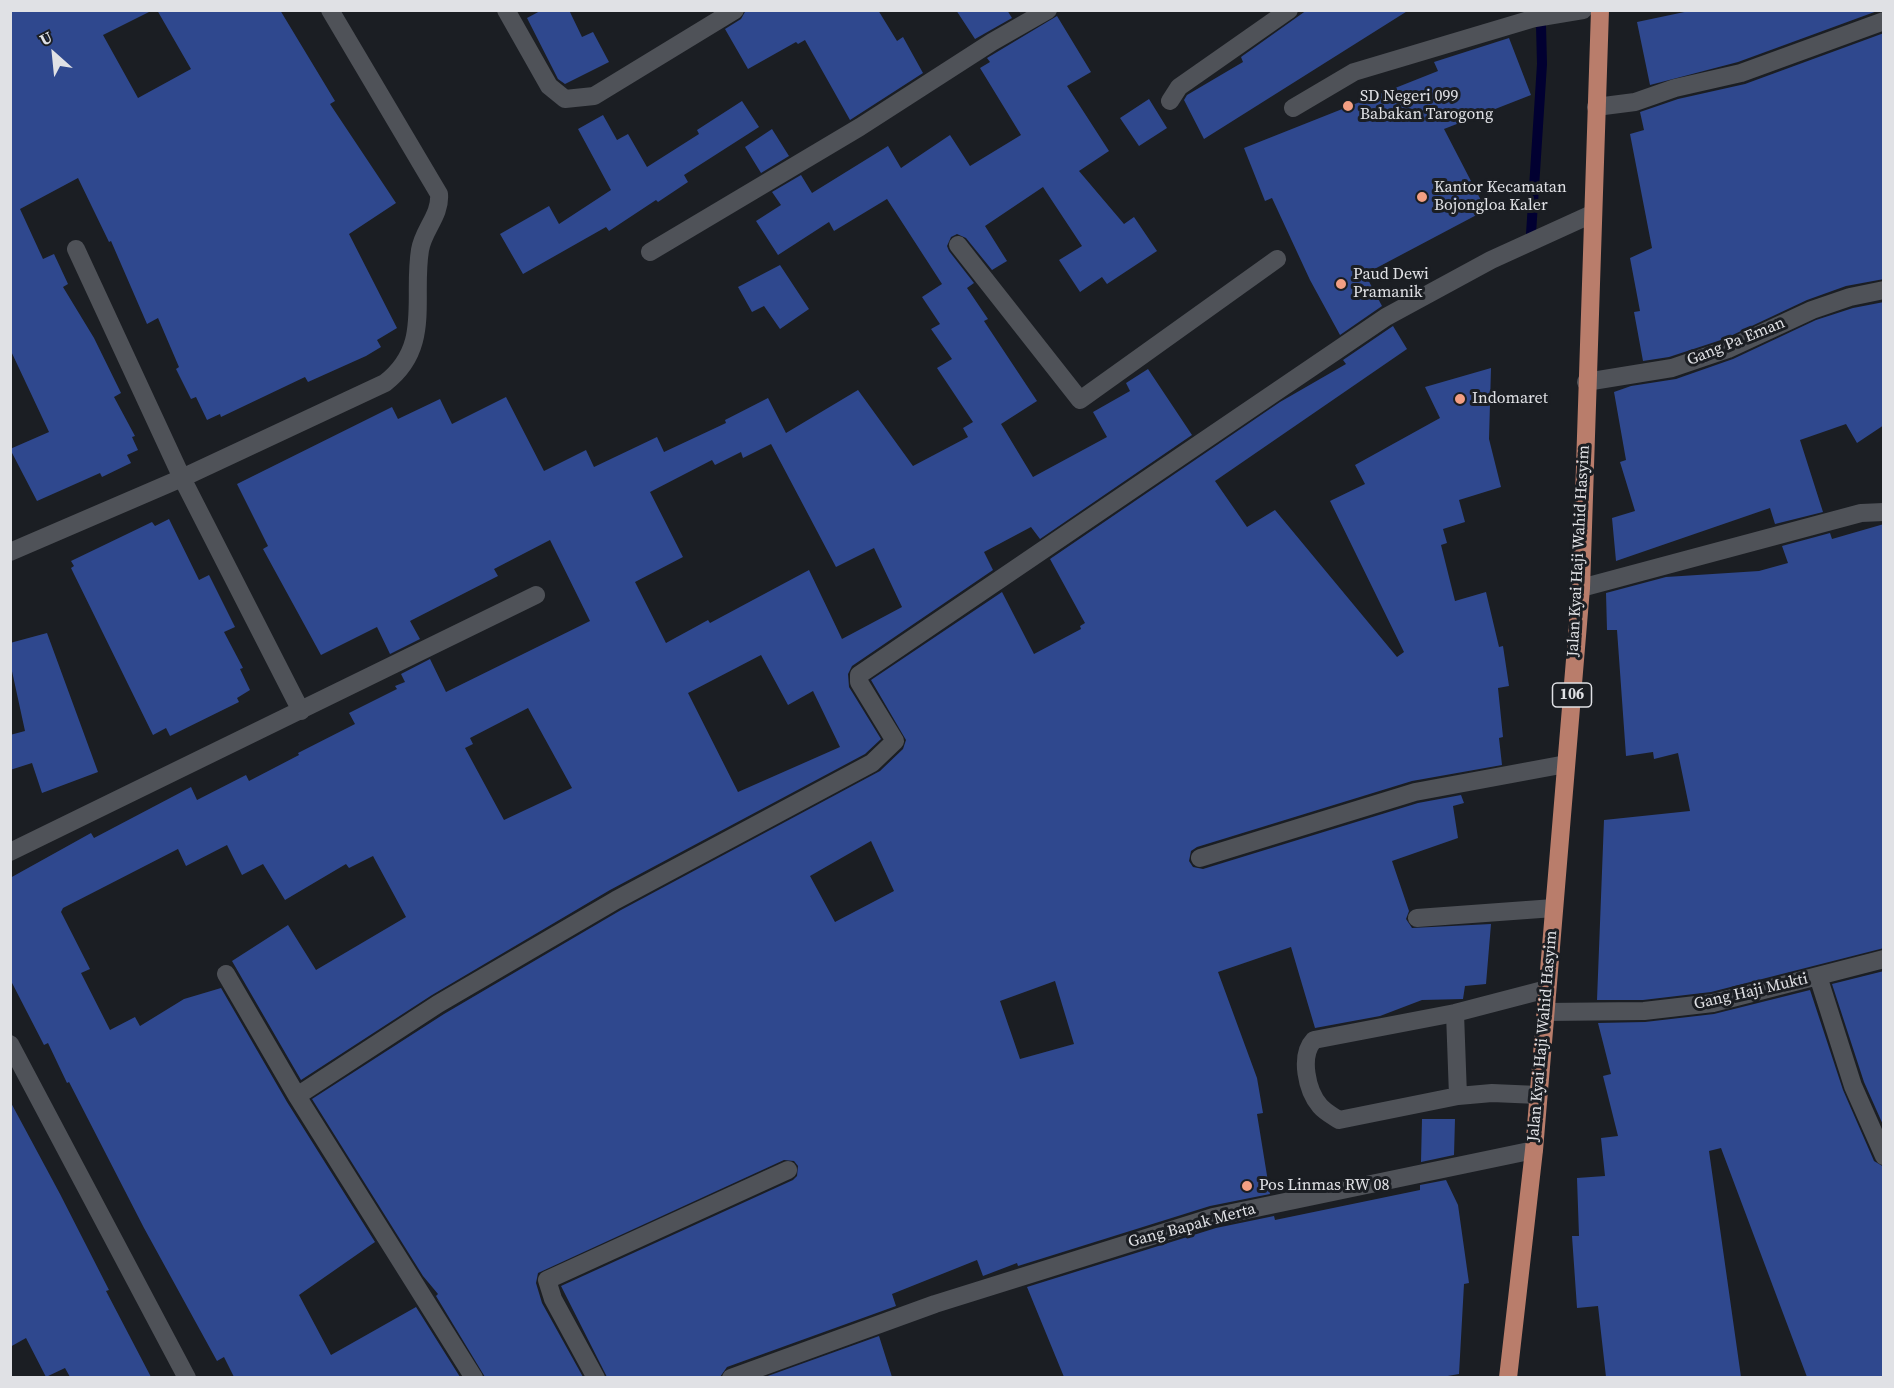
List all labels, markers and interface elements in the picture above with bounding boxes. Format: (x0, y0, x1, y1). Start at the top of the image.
north arrow (24, 24, 84, 84)
text: U (36, 26, 56, 50)
place label: SD Negeri 099 Babakan Tarogong (1360, 87, 1493, 125)
marker: SD Negeri 099 Babakan Tarogong (1341, 99, 1355, 113)
place label: Kantor Kecamatan Bojongloa Kaler (1434, 178, 1567, 216)
marker: Kantor Kecamatan Bojongloa Kaler (1415, 190, 1429, 204)
place label: Paud Dewi Pramanik (1353, 265, 1429, 303)
marker: Paud Dewi Pramanik (1334, 277, 1348, 291)
street label: Gang Pa Eman (1684, 314, 1788, 370)
place label: Indomaret (1472, 389, 1548, 409)
marker: Indomaret (1453, 392, 1467, 406)
street label: Jalan Kyai Haji Wahid Hasyim (1564, 445, 1594, 657)
road number: 106 (1552, 683, 1592, 707)
street label: Jalan Kyai Haji Wahid Hasyim (1524, 930, 1562, 1142)
street label: Gang Haji Mukti (1692, 970, 1810, 1014)
place label: Pos Linmas RW 08 (1259, 1176, 1390, 1196)
marker: Pos Linmas RW 08 (1240, 1179, 1254, 1193)
street label: Gang Bapak Merta (1126, 1200, 1258, 1252)

